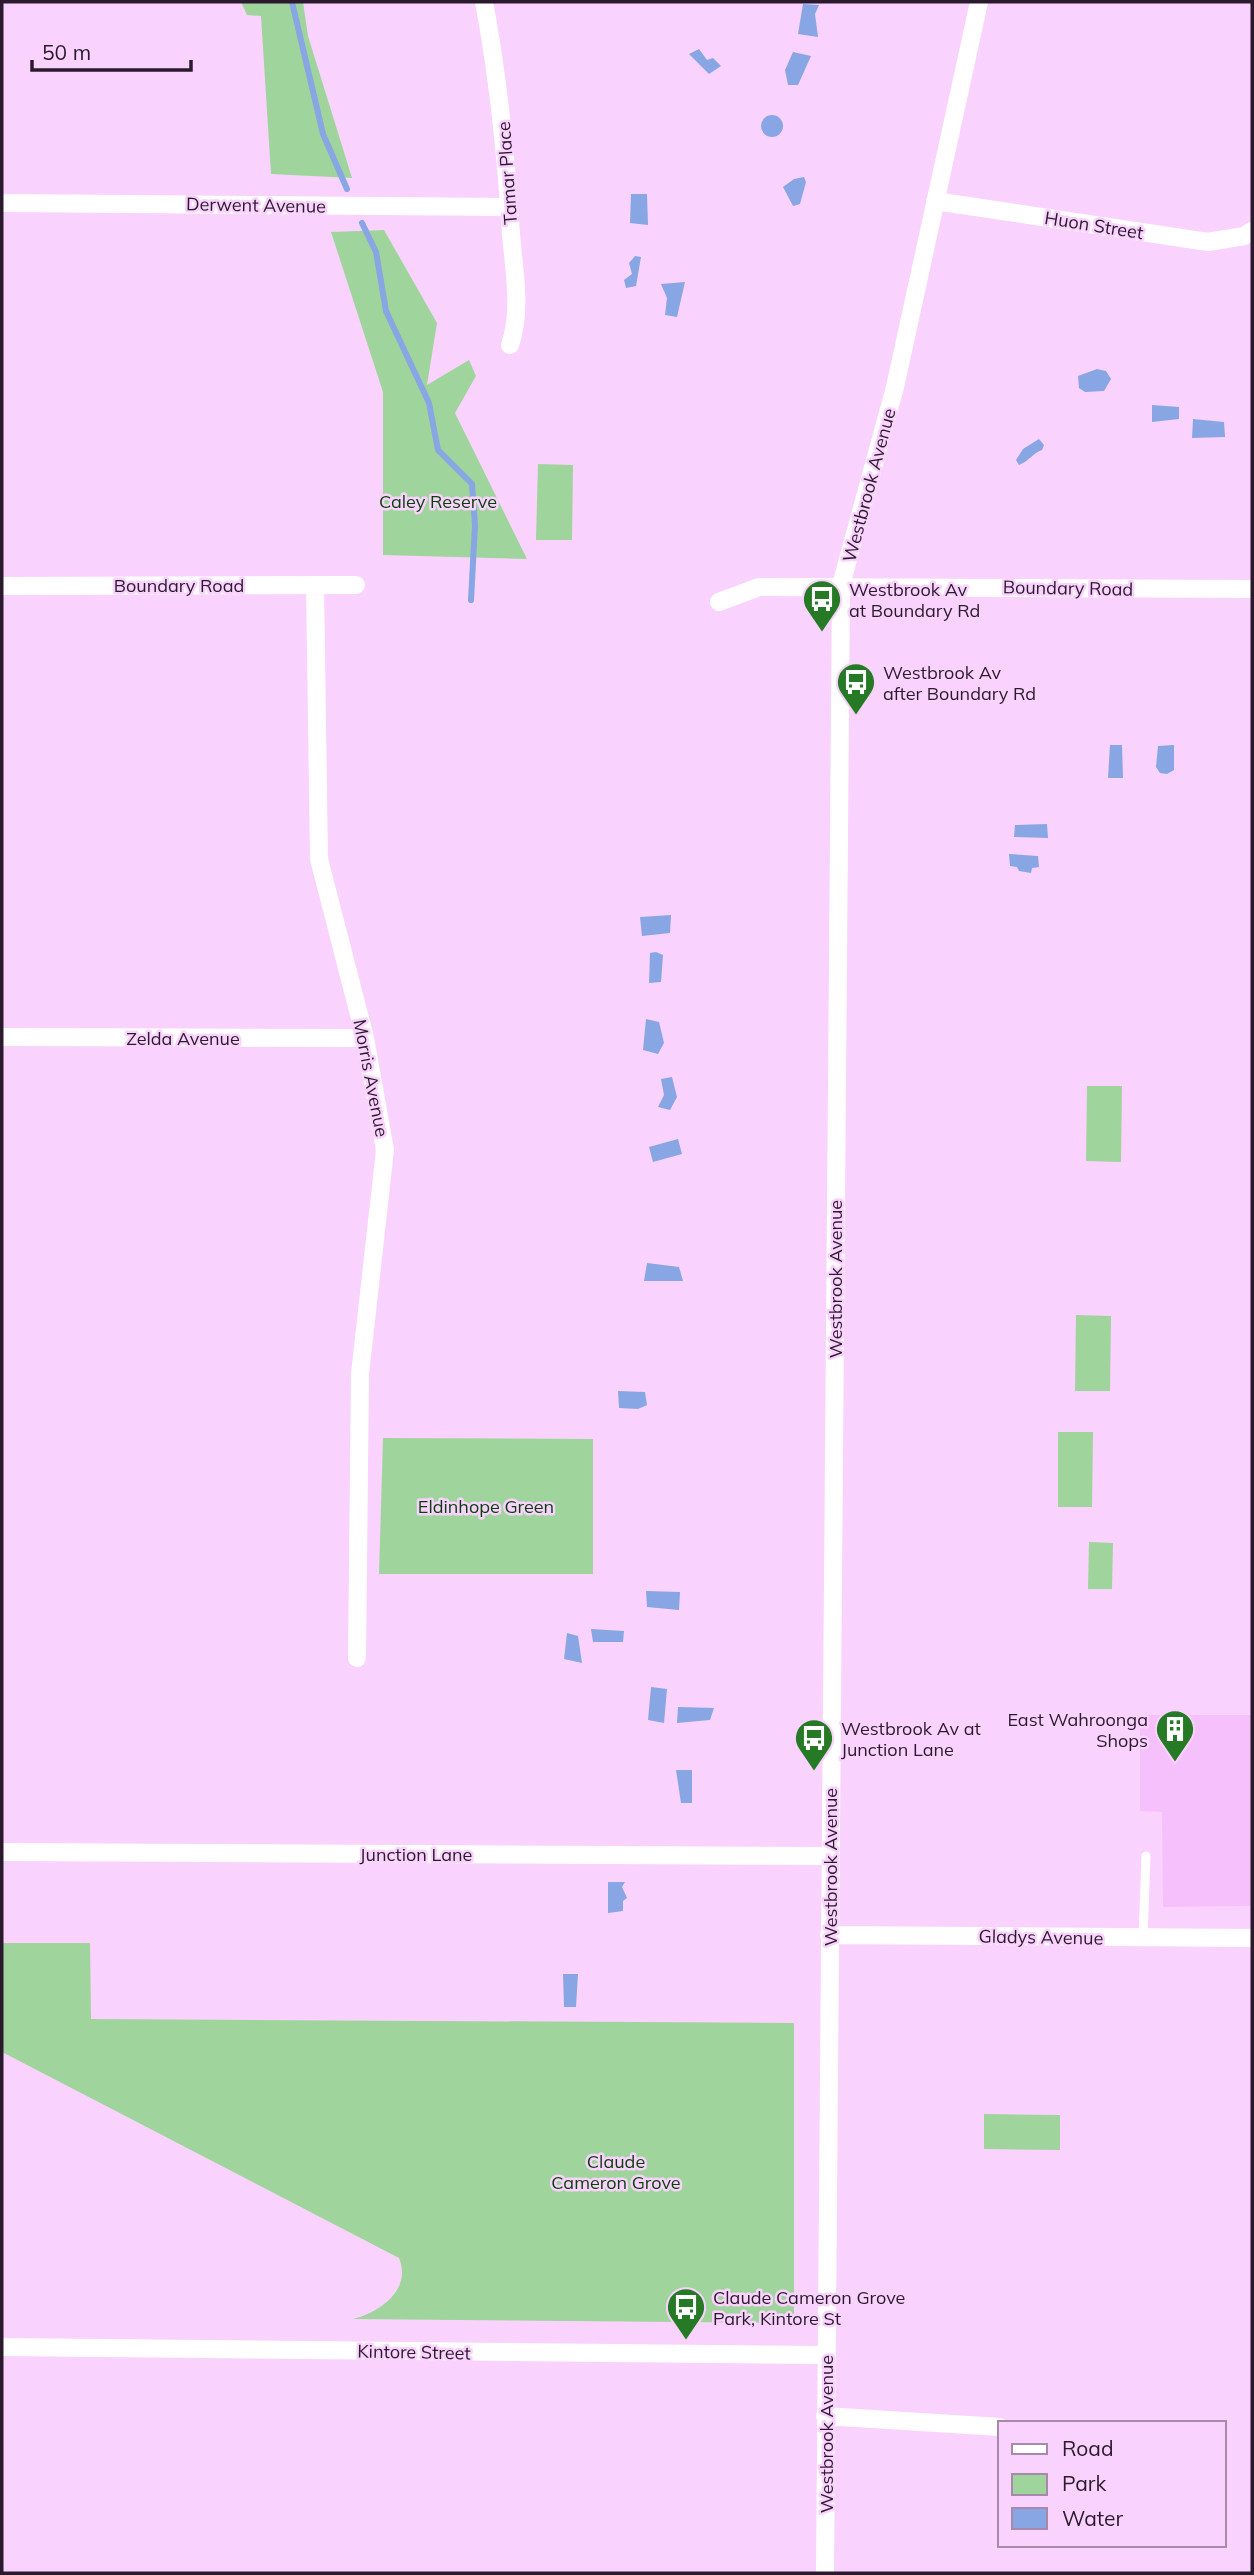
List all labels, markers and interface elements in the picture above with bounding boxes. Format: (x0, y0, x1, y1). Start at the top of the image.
scale bar (32, 28, 191, 72)
text: 50 m (42, 39, 91, 65)
street label: Tamar Place (492, 121, 522, 225)
street label: Derwent Avenue (186, 192, 326, 218)
street label: Huon Street (1043, 206, 1145, 244)
street label: Westbrook Avenue (837, 406, 901, 564)
park label: Caley Reserve (379, 490, 497, 513)
street label: Boundary Road (114, 574, 244, 597)
street label: Boundary Road (1003, 575, 1133, 601)
bus stop icon: Westbrook Av at Boundary Rd (801, 578, 843, 633)
place label: Westbrook Av at Boundary Rd (849, 578, 980, 622)
bus stop icon: Westbrook Av after Boundary Rd (835, 661, 877, 716)
place label: Westbrook Av after Boundary Rd (883, 661, 1036, 705)
street label: Morris Avenue (348, 1017, 394, 1139)
street label: Zelda Avenue (126, 1027, 240, 1050)
street label: Westbrook Avenue (824, 1200, 847, 1358)
park label: Eldinhope Green (418, 1495, 554, 1518)
place label: East Wahroonga Shops (1007, 1708, 1148, 1752)
building icon: East Wahroonga Shops (1154, 1708, 1196, 1763)
bus stop icon: Westbrook Av at Junction Lane (793, 1717, 835, 1772)
place label: Westbrook Av at Junction Lane (841, 1717, 981, 1761)
street label: Westbrook Avenue (819, 1788, 842, 1946)
street label: Junction Lane (360, 1843, 472, 1866)
street label: Gladys Avenue (978, 1924, 1104, 1950)
park label: Claude Cameron Grove (551, 2150, 681, 2194)
bus stop icon: Claude Cameron Grove Park, Kintore St (665, 2286, 707, 2341)
place label: Claude Cameron Grove Park, Kintore St (713, 2286, 905, 2330)
street label: Kintore Street (357, 2340, 471, 2364)
street label: Westbrook Avenue (815, 2355, 838, 2513)
legend (998, 2421, 1226, 2547)
text: Road (1062, 2435, 1113, 2461)
text: Park (1062, 2470, 1106, 2496)
text: Water (1062, 2505, 1123, 2531)

